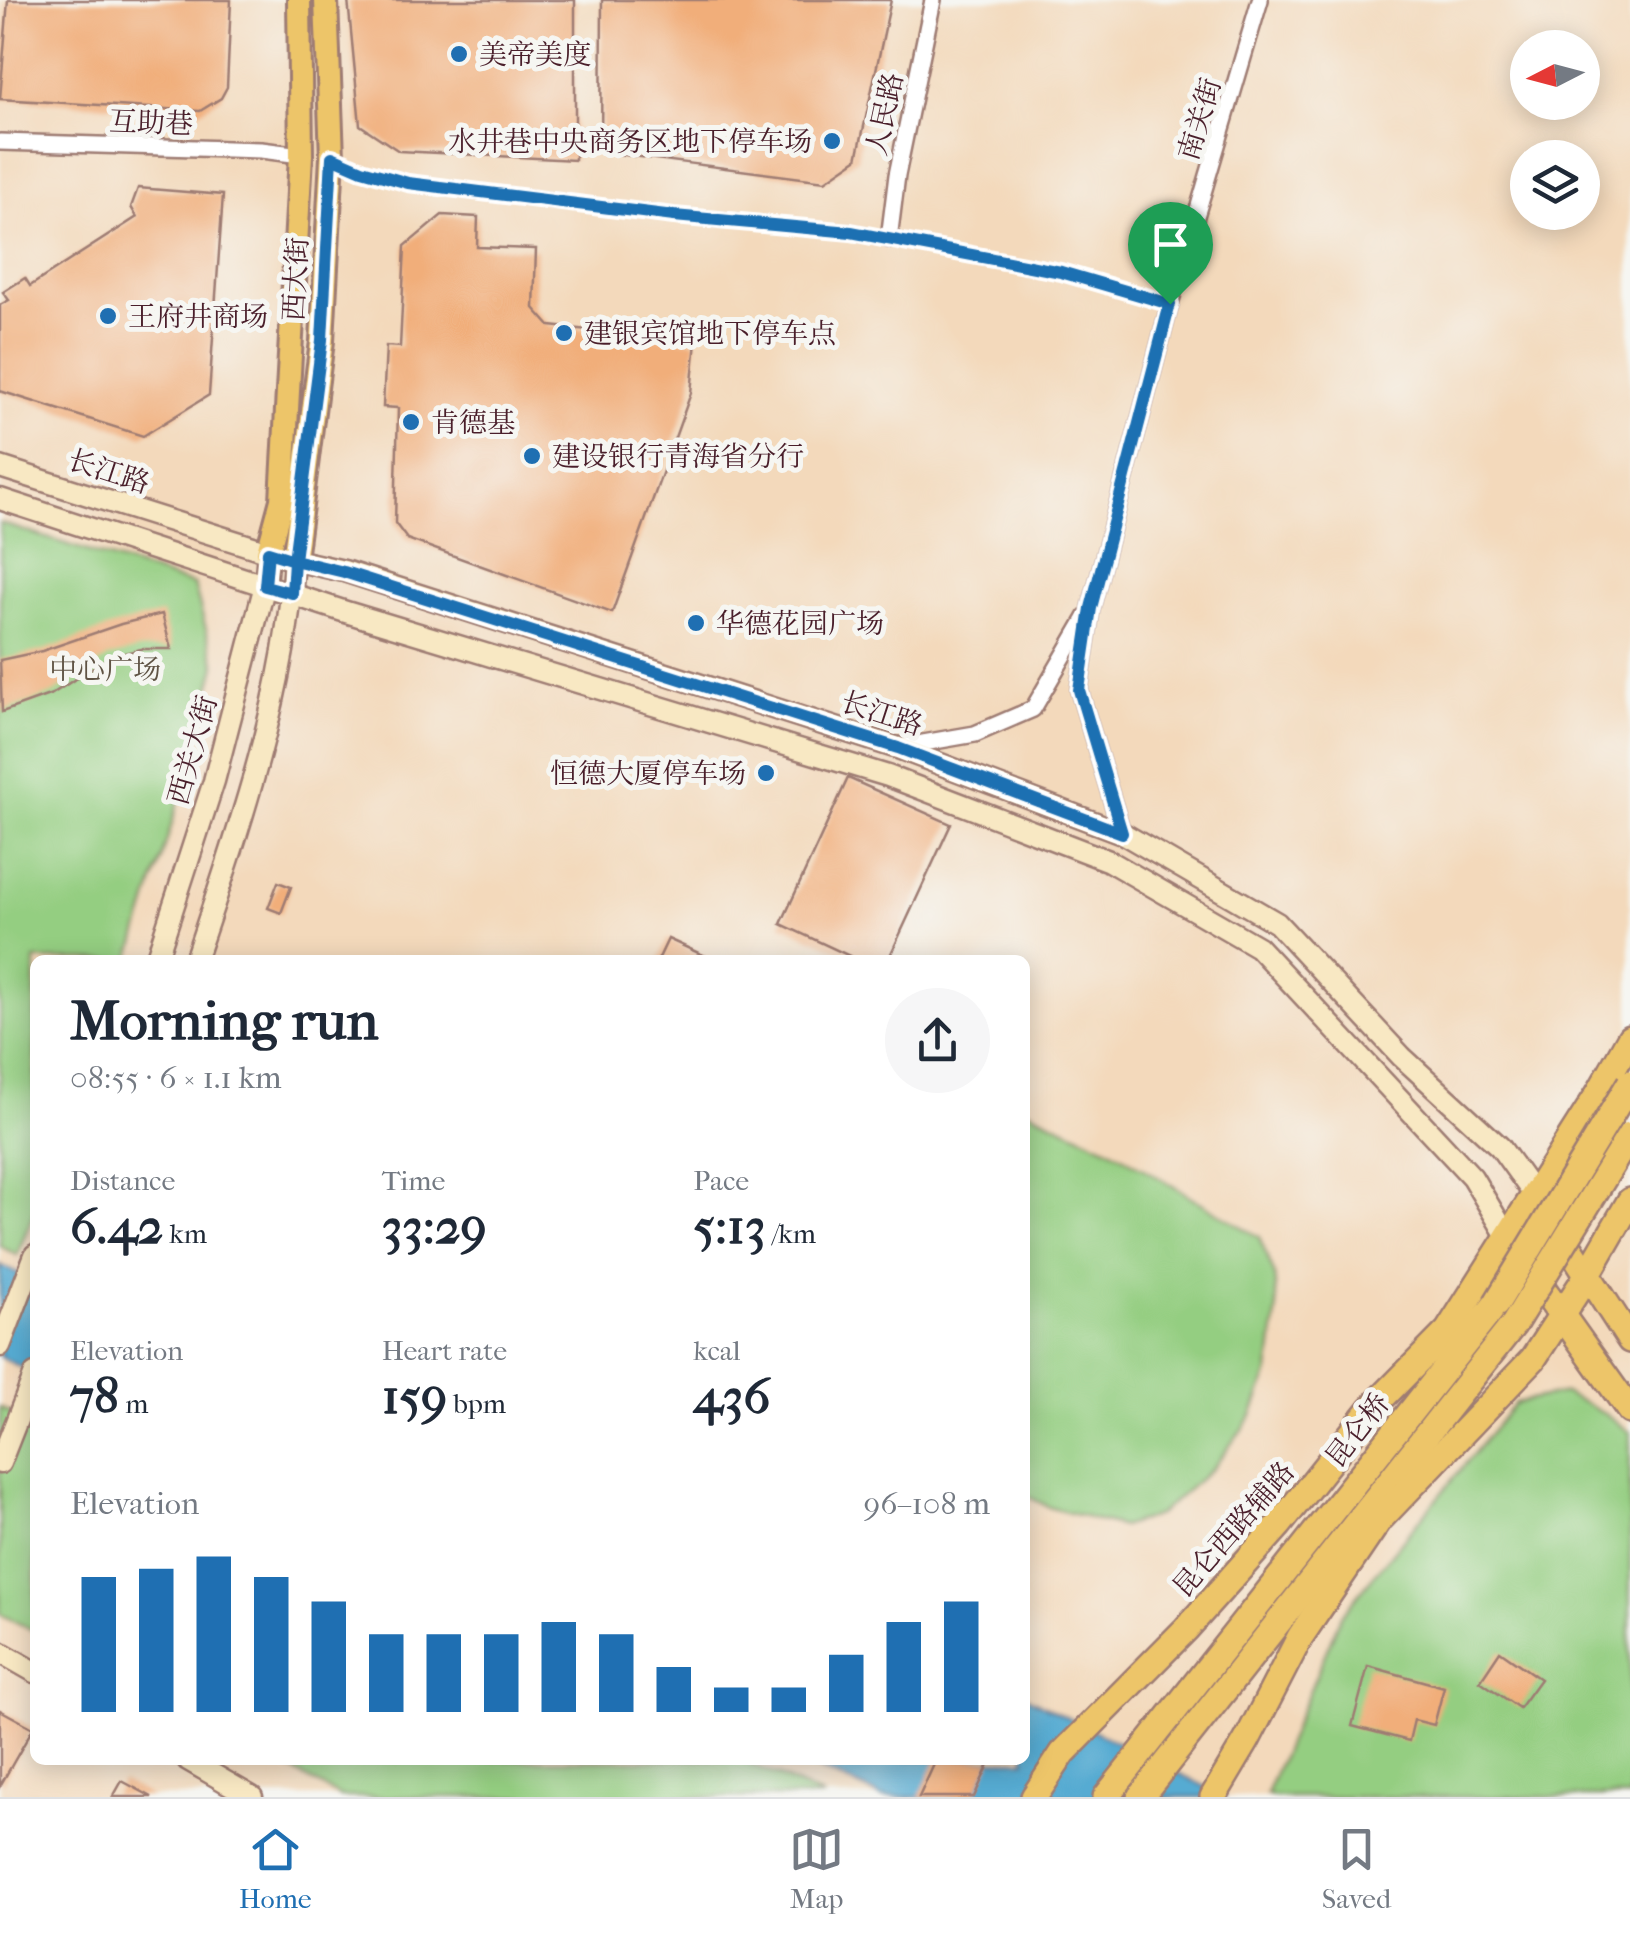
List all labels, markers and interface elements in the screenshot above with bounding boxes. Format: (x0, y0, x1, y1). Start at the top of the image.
north arrow (1510, 30, 1600, 120)
map controls (1510, 30, 1600, 230)
place label: 美帝美度 (479, 38, 591, 71)
marker: 美帝美度 (448, 43, 470, 65)
street label: 人民路 (860, 70, 909, 159)
street label: 南关街 (1171, 74, 1228, 164)
street label: 互助巷 (108, 105, 194, 140)
place label: 水井巷中央商务区地下停车场 (448, 125, 812, 158)
marker: 水井巷中央商务区地下停车场 (821, 130, 843, 152)
button: layers (1510, 140, 1600, 230)
pin (1128, 202, 1213, 305)
icon: arrive (1143, 217, 1198, 272)
street label: 西大街 (277, 236, 314, 322)
place label: 王府井商场 (128, 300, 268, 333)
marker: 王府井商场 (97, 305, 119, 327)
place label: 建银宾馆地下停车点 (584, 317, 836, 350)
marker: 建银宾馆地下停车点 (553, 322, 575, 344)
place label: 肯德基 (431, 406, 515, 439)
marker: 肯德基 (400, 411, 422, 433)
place label: 建设银行青海省分行 (552, 440, 804, 473)
street label: 长江路 (64, 443, 154, 500)
marker: 建设银行青海省分行 (521, 445, 543, 467)
place label: 华德花园广场 (716, 607, 884, 640)
marker: 华德花园广场 (685, 612, 707, 634)
park label: 中心广场 (49, 653, 161, 686)
street label: 长江路 (837, 685, 927, 742)
street label: 西关大街 (161, 692, 224, 809)
place label: 恒德大厦停车场 (550, 757, 746, 790)
marker: 恒德大厦停车场 (755, 762, 777, 784)
button: share (885, 988, 990, 1093)
text: Morning run (70, 989, 378, 1053)
text: 08:55 · 6 × 1.1 km (70, 1059, 282, 1096)
text: Distance (70, 1164, 175, 1197)
text: Time (382, 1164, 445, 1197)
text: Pace (693, 1164, 749, 1197)
text: 6.42 (70, 1197, 163, 1256)
text: 33:29 (382, 1197, 487, 1256)
text: 5:13 (693, 1197, 765, 1256)
text: km (163, 1217, 207, 1250)
text: /km (765, 1217, 816, 1250)
text: Elevation (70, 1334, 183, 1367)
text: Heart rate (382, 1334, 507, 1367)
text: kcal (693, 1334, 740, 1367)
text: 78 (70, 1367, 119, 1426)
text: 159 (382, 1367, 447, 1426)
text: 436 (693, 1367, 770, 1426)
text: m (119, 1387, 149, 1420)
text: bpm (447, 1387, 506, 1420)
street label: 昆仑桥 (1319, 1387, 1396, 1474)
street label: 昆仑西路辅路 (1166, 1455, 1301, 1604)
text: Elevation (70, 1485, 199, 1522)
text: 96–108 m (864, 1485, 990, 1522)
tab: Home (239, 1822, 312, 1915)
tab: Map (789, 1822, 844, 1915)
tab: Saved (1322, 1822, 1391, 1915)

